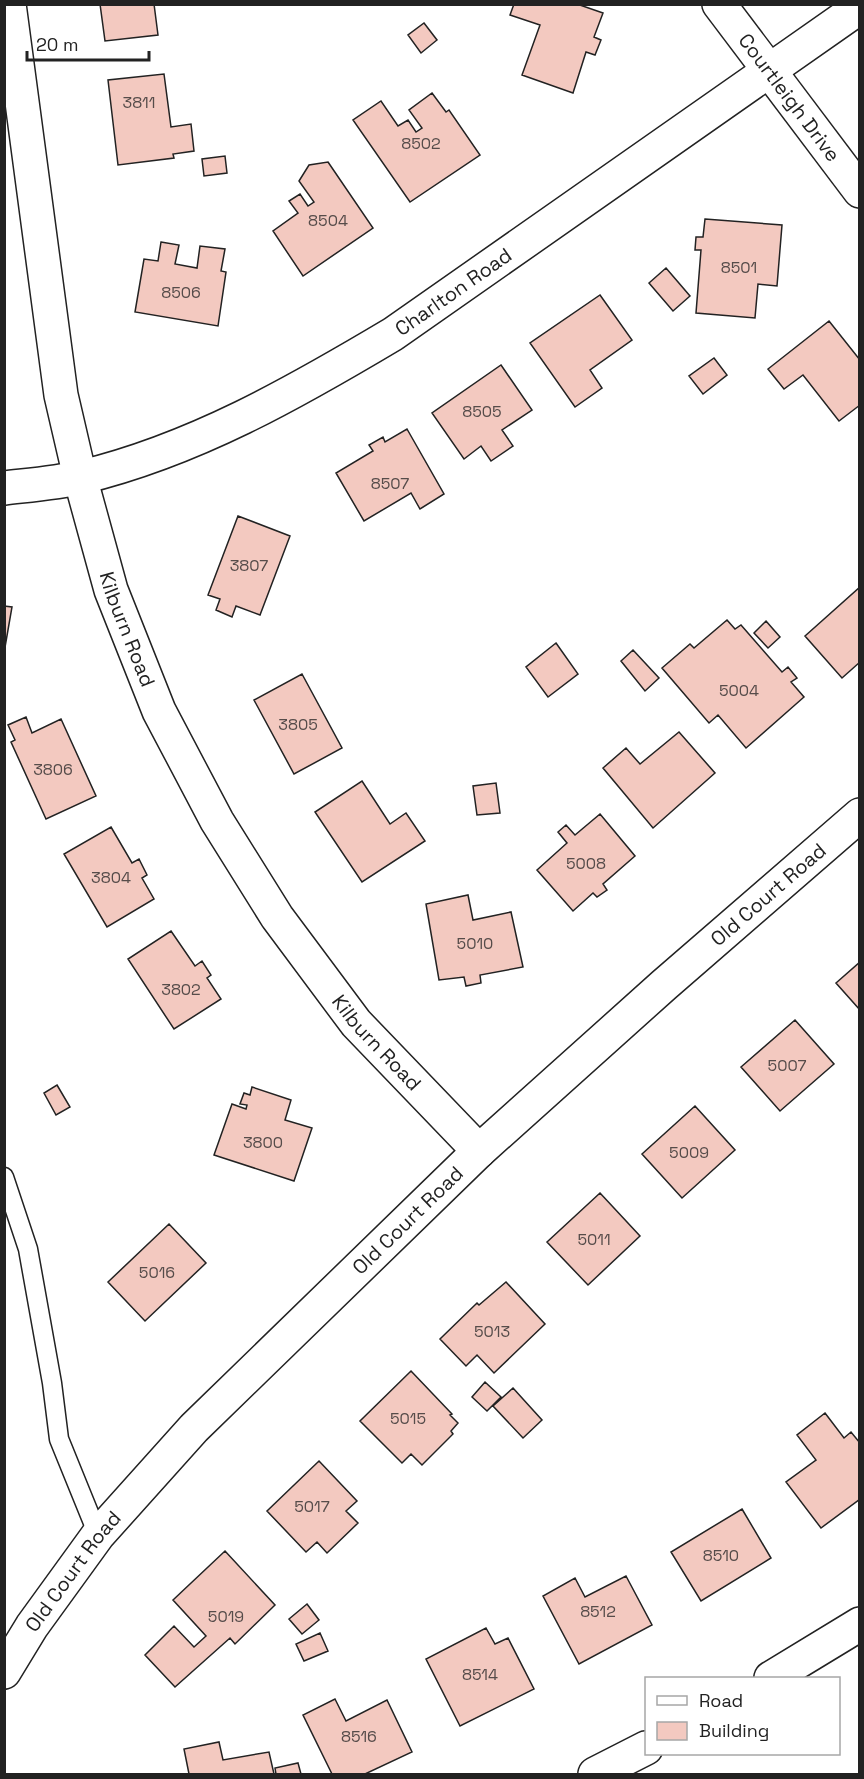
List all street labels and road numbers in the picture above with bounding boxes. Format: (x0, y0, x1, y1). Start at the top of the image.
street label: Courtleigh Drive (733, 28, 846, 167)
street label: Charlton Road (390, 242, 517, 342)
street label: Kilburn Road (94, 569, 161, 690)
street label: Old Court Road (705, 837, 831, 952)
street label: Kilburn Road (326, 989, 427, 1096)
street label: Old Court Road (347, 1161, 469, 1280)
street label: Old Court Road (19, 1505, 126, 1637)

